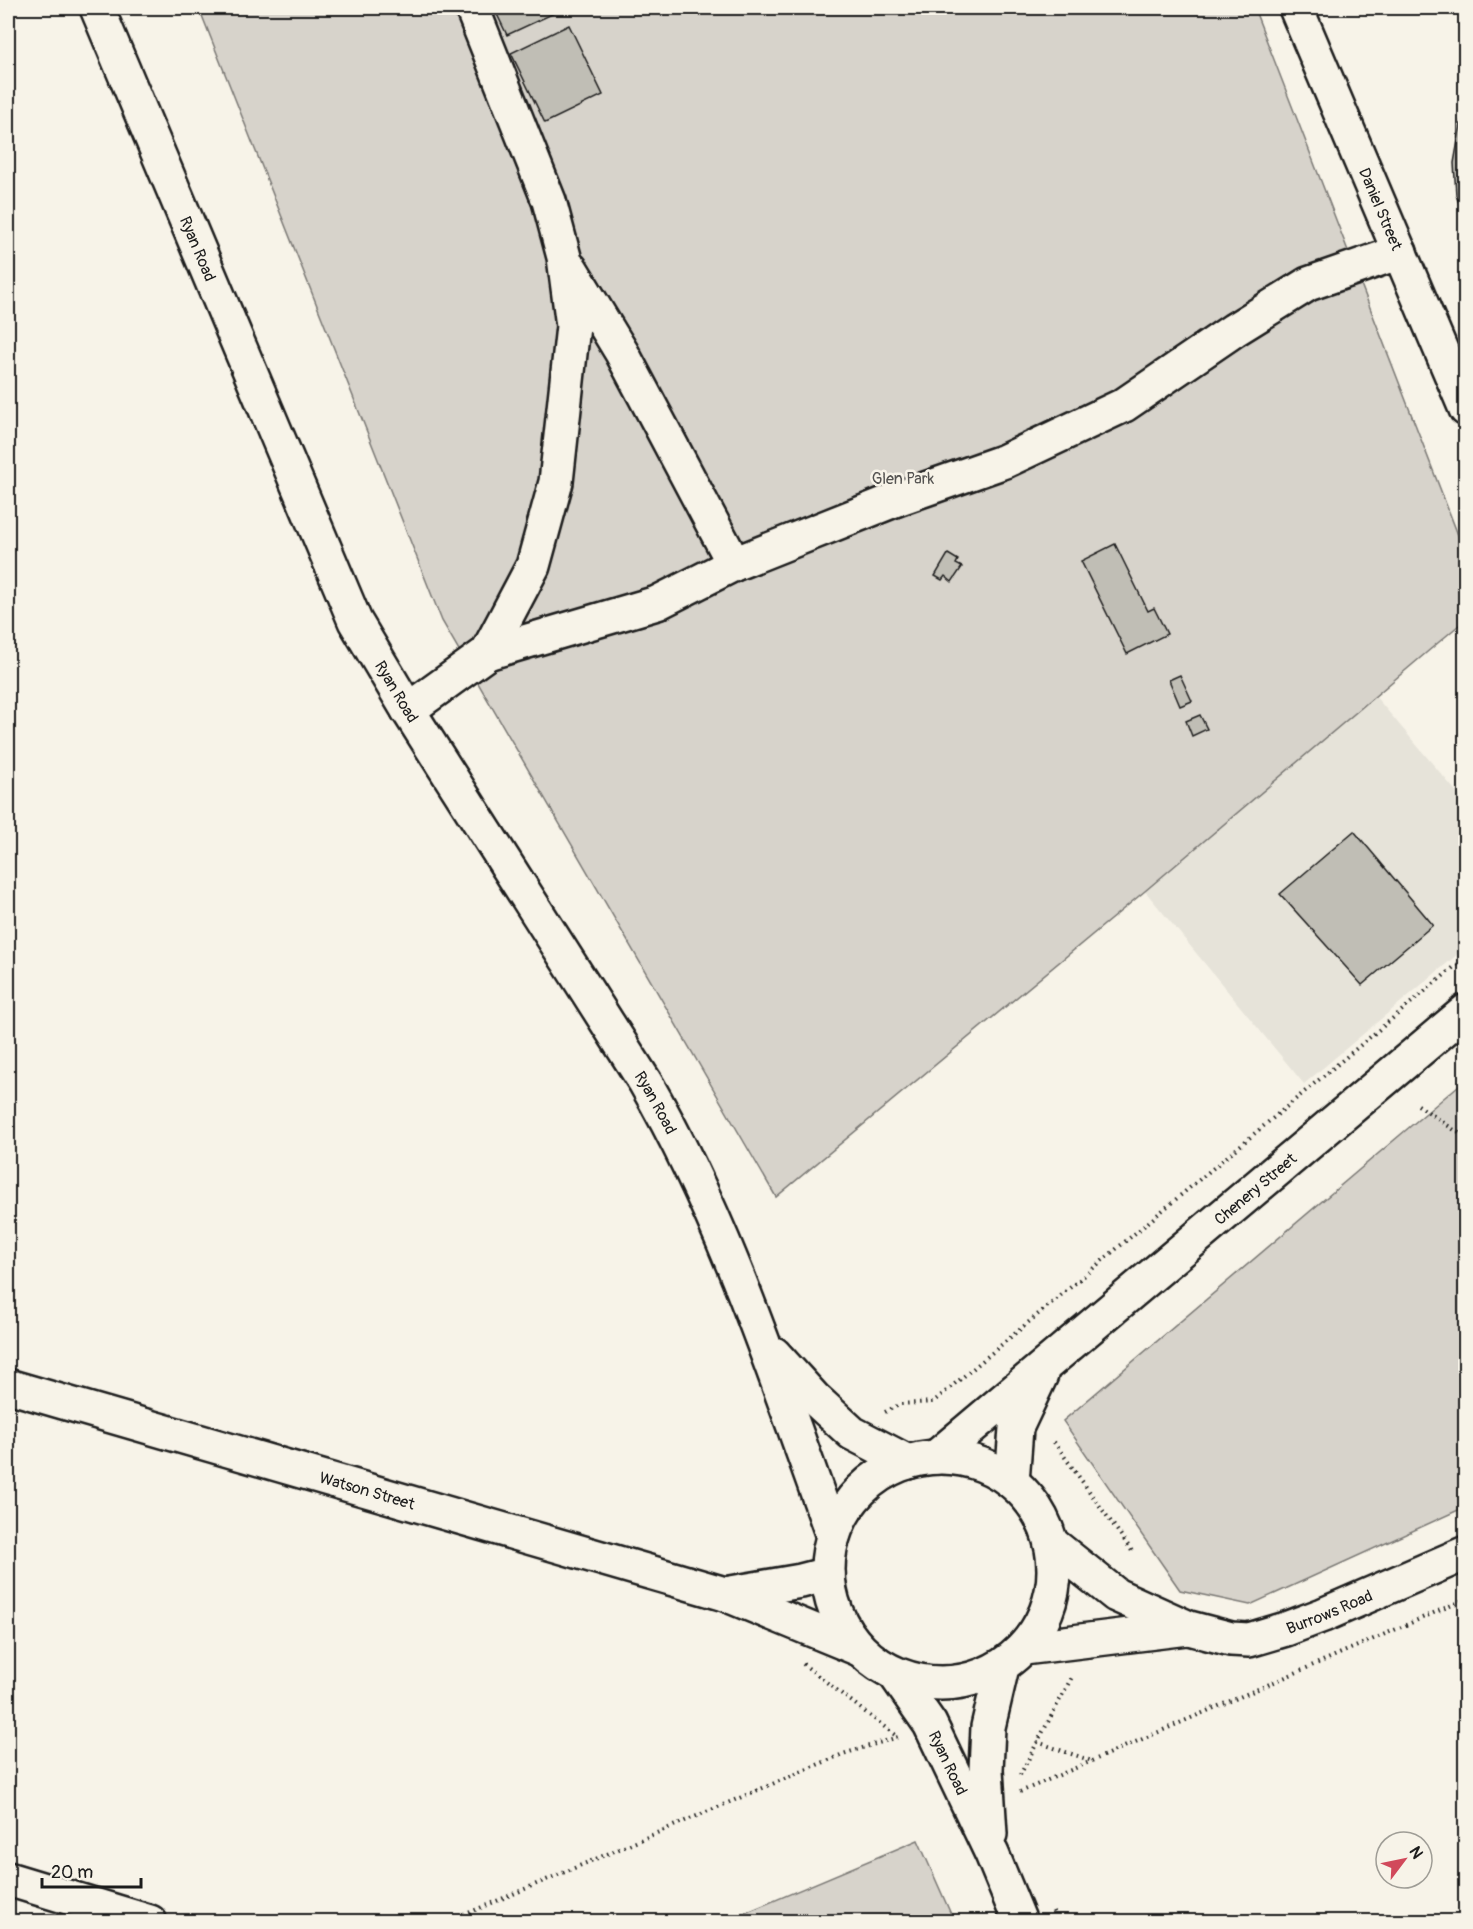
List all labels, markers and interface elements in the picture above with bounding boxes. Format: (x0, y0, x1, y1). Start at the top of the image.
street label: Daniel Street (1354, 165, 1407, 254)
street label: Ryan Road (175, 213, 220, 285)
park label: Glen Park (872, 469, 935, 489)
street label: Ryan Road (370, 657, 422, 727)
street label: Ryan Road (630, 1068, 681, 1138)
street label: Chenery Street (1210, 1149, 1301, 1230)
street label: Watson Street (317, 1468, 418, 1515)
street label: Burrows Road (1284, 1586, 1376, 1639)
street label: Ryan Road (924, 1728, 971, 1799)
north arrow (1374, 1830, 1434, 1890)
text: N (1405, 1843, 1427, 1863)
scale bar (42, 1851, 141, 1889)
text: 20 m (51, 1861, 93, 1884)

